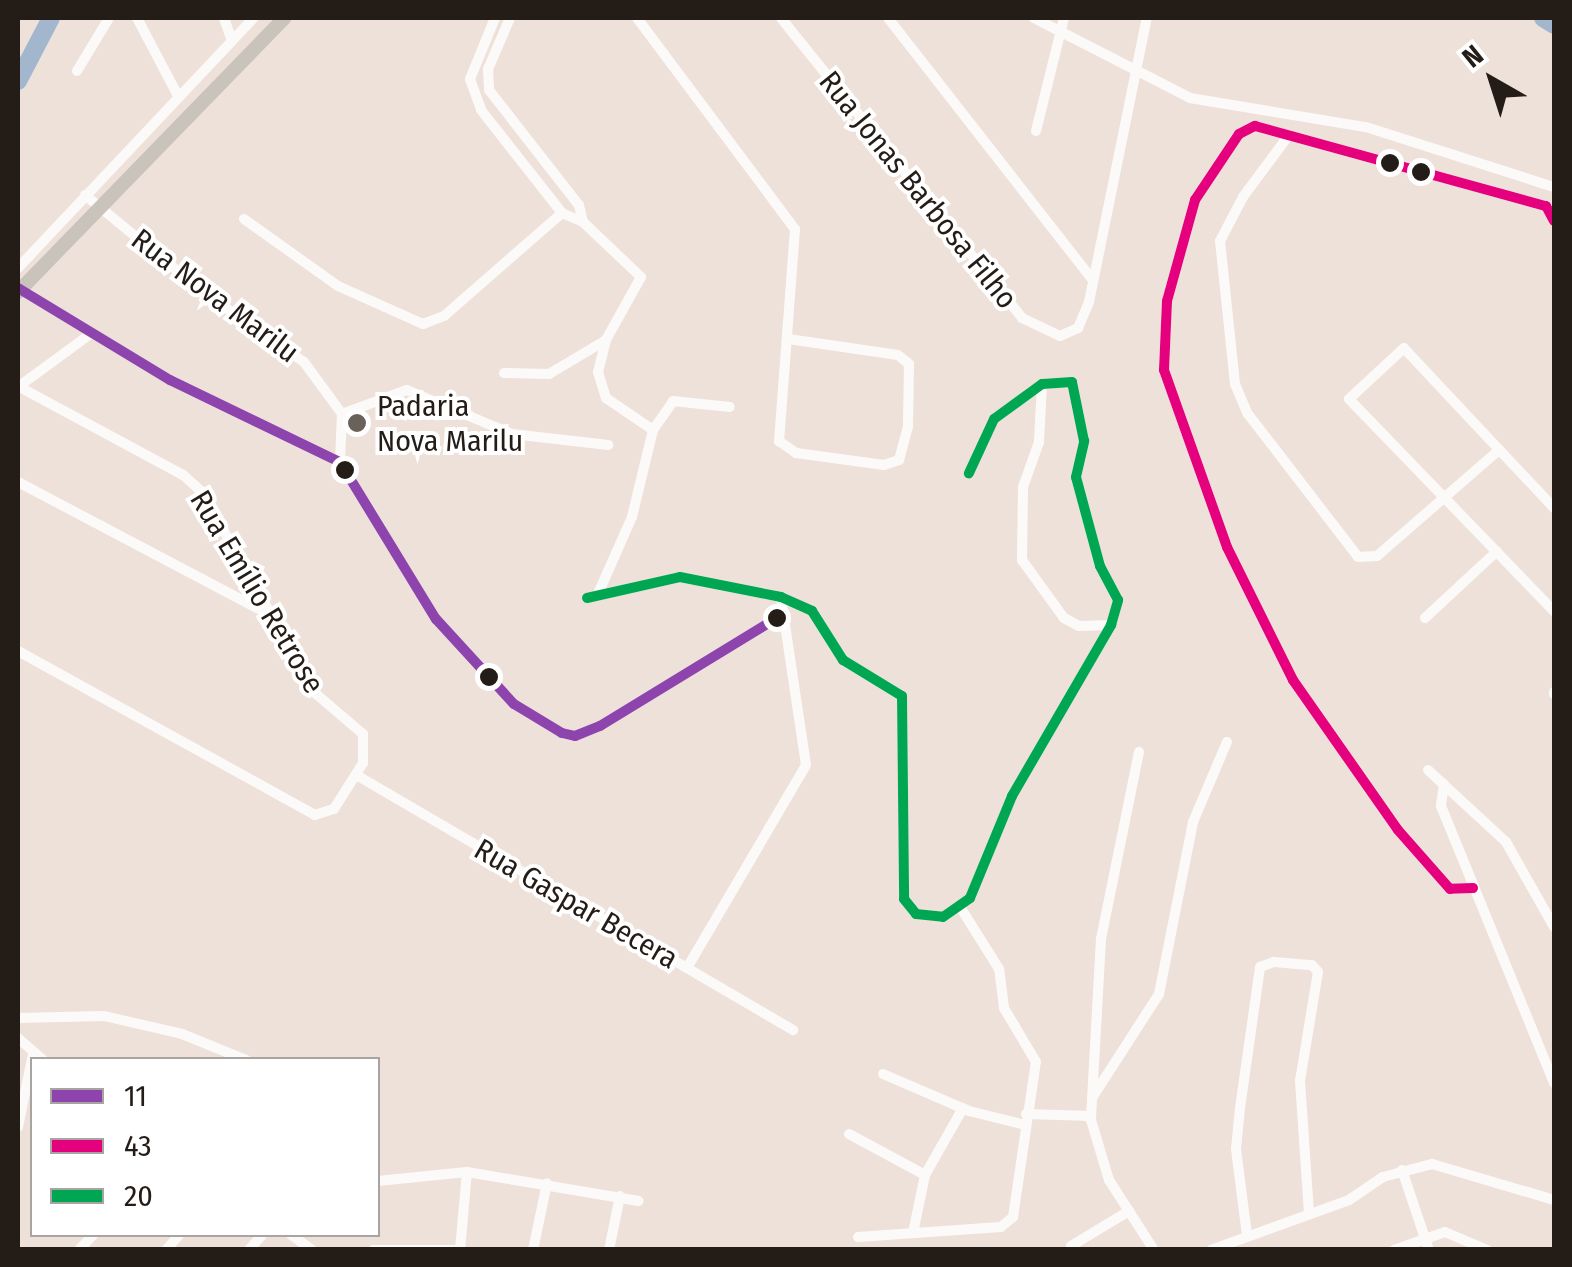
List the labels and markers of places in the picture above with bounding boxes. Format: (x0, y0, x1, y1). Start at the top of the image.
unlabelled marker (1380, 153, 1400, 173)
unlabelled marker (1411, 162, 1431, 182)
place label: Padaria Nova Marilu (377, 388, 523, 458)
marker: Padaria Nova Marilu (346, 412, 368, 434)
unlabelled marker (335, 460, 355, 480)
unlabelled marker (767, 608, 787, 628)
unlabelled marker (479, 667, 499, 687)

